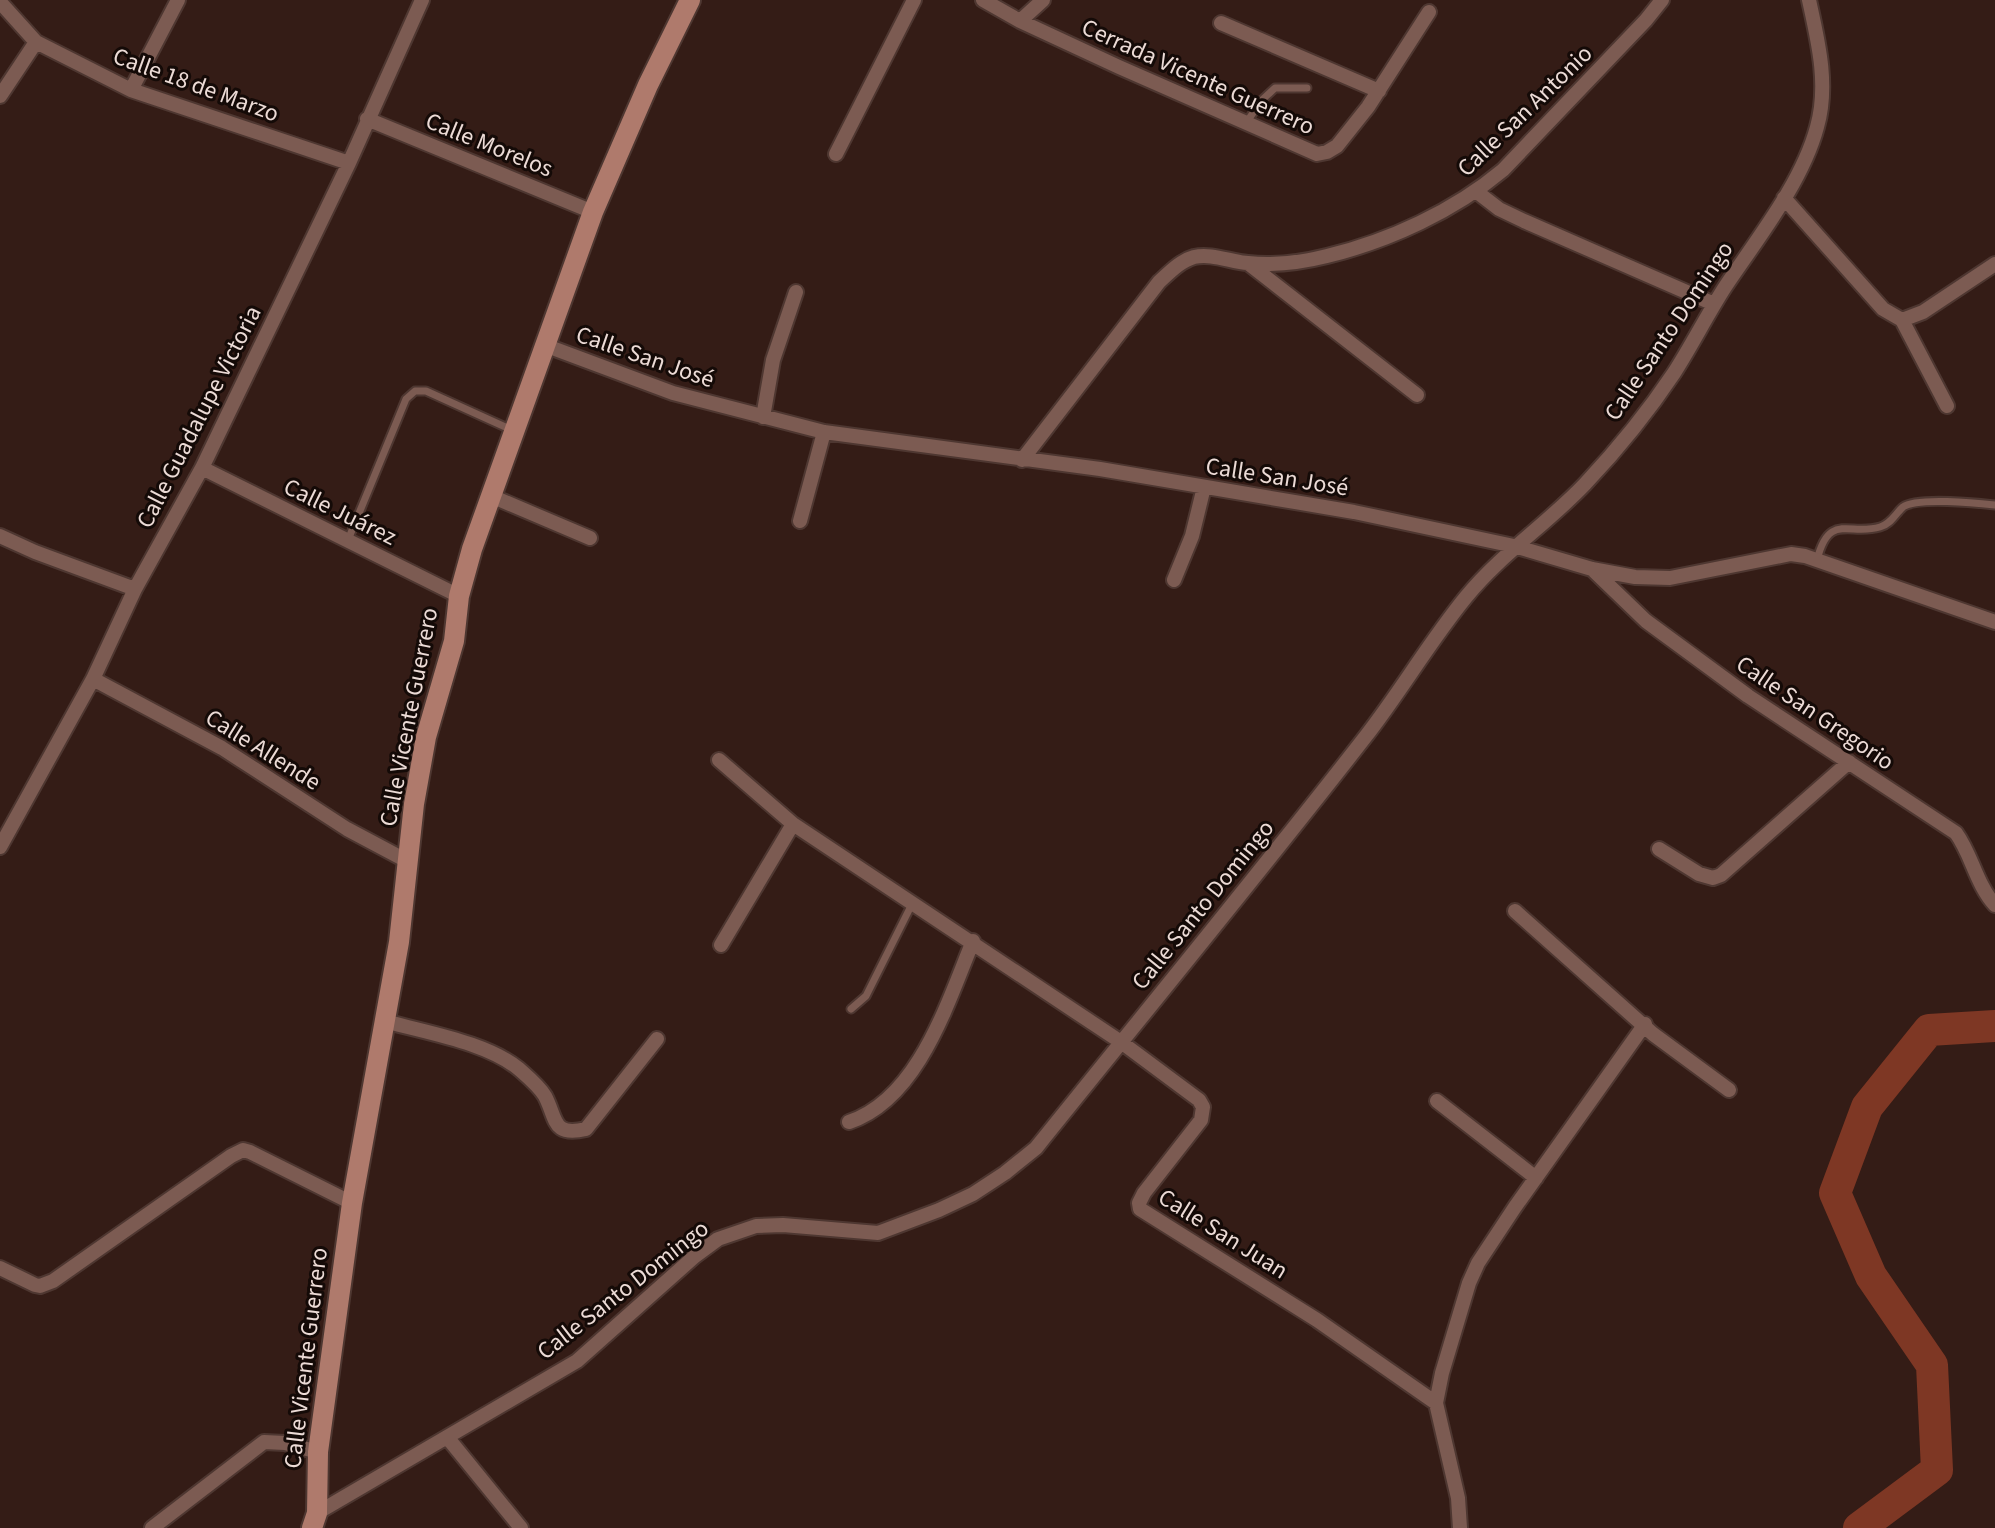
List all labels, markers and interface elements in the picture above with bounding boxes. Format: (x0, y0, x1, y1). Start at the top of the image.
street label: Cerrada Vicente Guerrero (1076, 10, 1320, 144)
street label: Calle San Antonio (1449, 37, 1601, 185)
street label: Calle 18 de Marzo (108, 39, 284, 131)
street label: Calle Morelos (420, 104, 558, 186)
street label: Calle Santo Domingo (1596, 234, 1742, 428)
street label: Calle Guadalupe Victoria (128, 300, 270, 534)
street label: Calle San José (571, 317, 719, 397)
street label: Calle San José (1203, 448, 1351, 506)
street label: Calle Juárez (278, 470, 402, 554)
street label: Calle Vicente Guerrero (371, 605, 447, 829)
street label: Calle San Gregorio (1729, 647, 1901, 779)
street label: Calle Allende (198, 701, 328, 799)
street label: Calle Santo Domingo (1123, 812, 1283, 998)
street label: Calle San Juan (1151, 1180, 1295, 1288)
street label: Calle Santo Domingo (530, 1212, 716, 1368)
street label: Calle Vicente Guerrero (275, 1246, 337, 1470)

